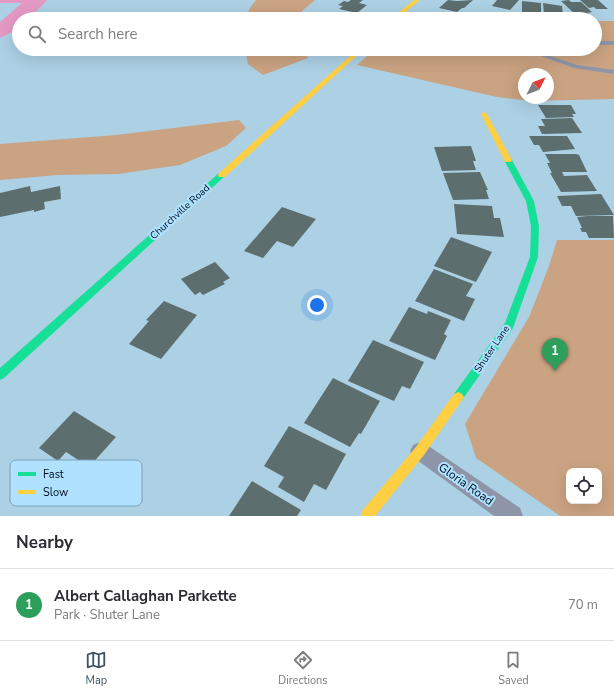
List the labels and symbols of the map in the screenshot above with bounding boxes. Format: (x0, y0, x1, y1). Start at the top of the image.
north arrow (518, 68, 554, 104)
street label: Churchville Road (147, 181, 213, 243)
your location (307, 295, 327, 315)
street label: Shuter Lane (471, 323, 513, 375)
pin: 1 (542, 338, 568, 371)
street label: Gloria Road (435, 459, 497, 509)
legend (10, 460, 142, 506)
text: Fast (43, 467, 64, 482)
text: Slow (43, 485, 68, 500)

